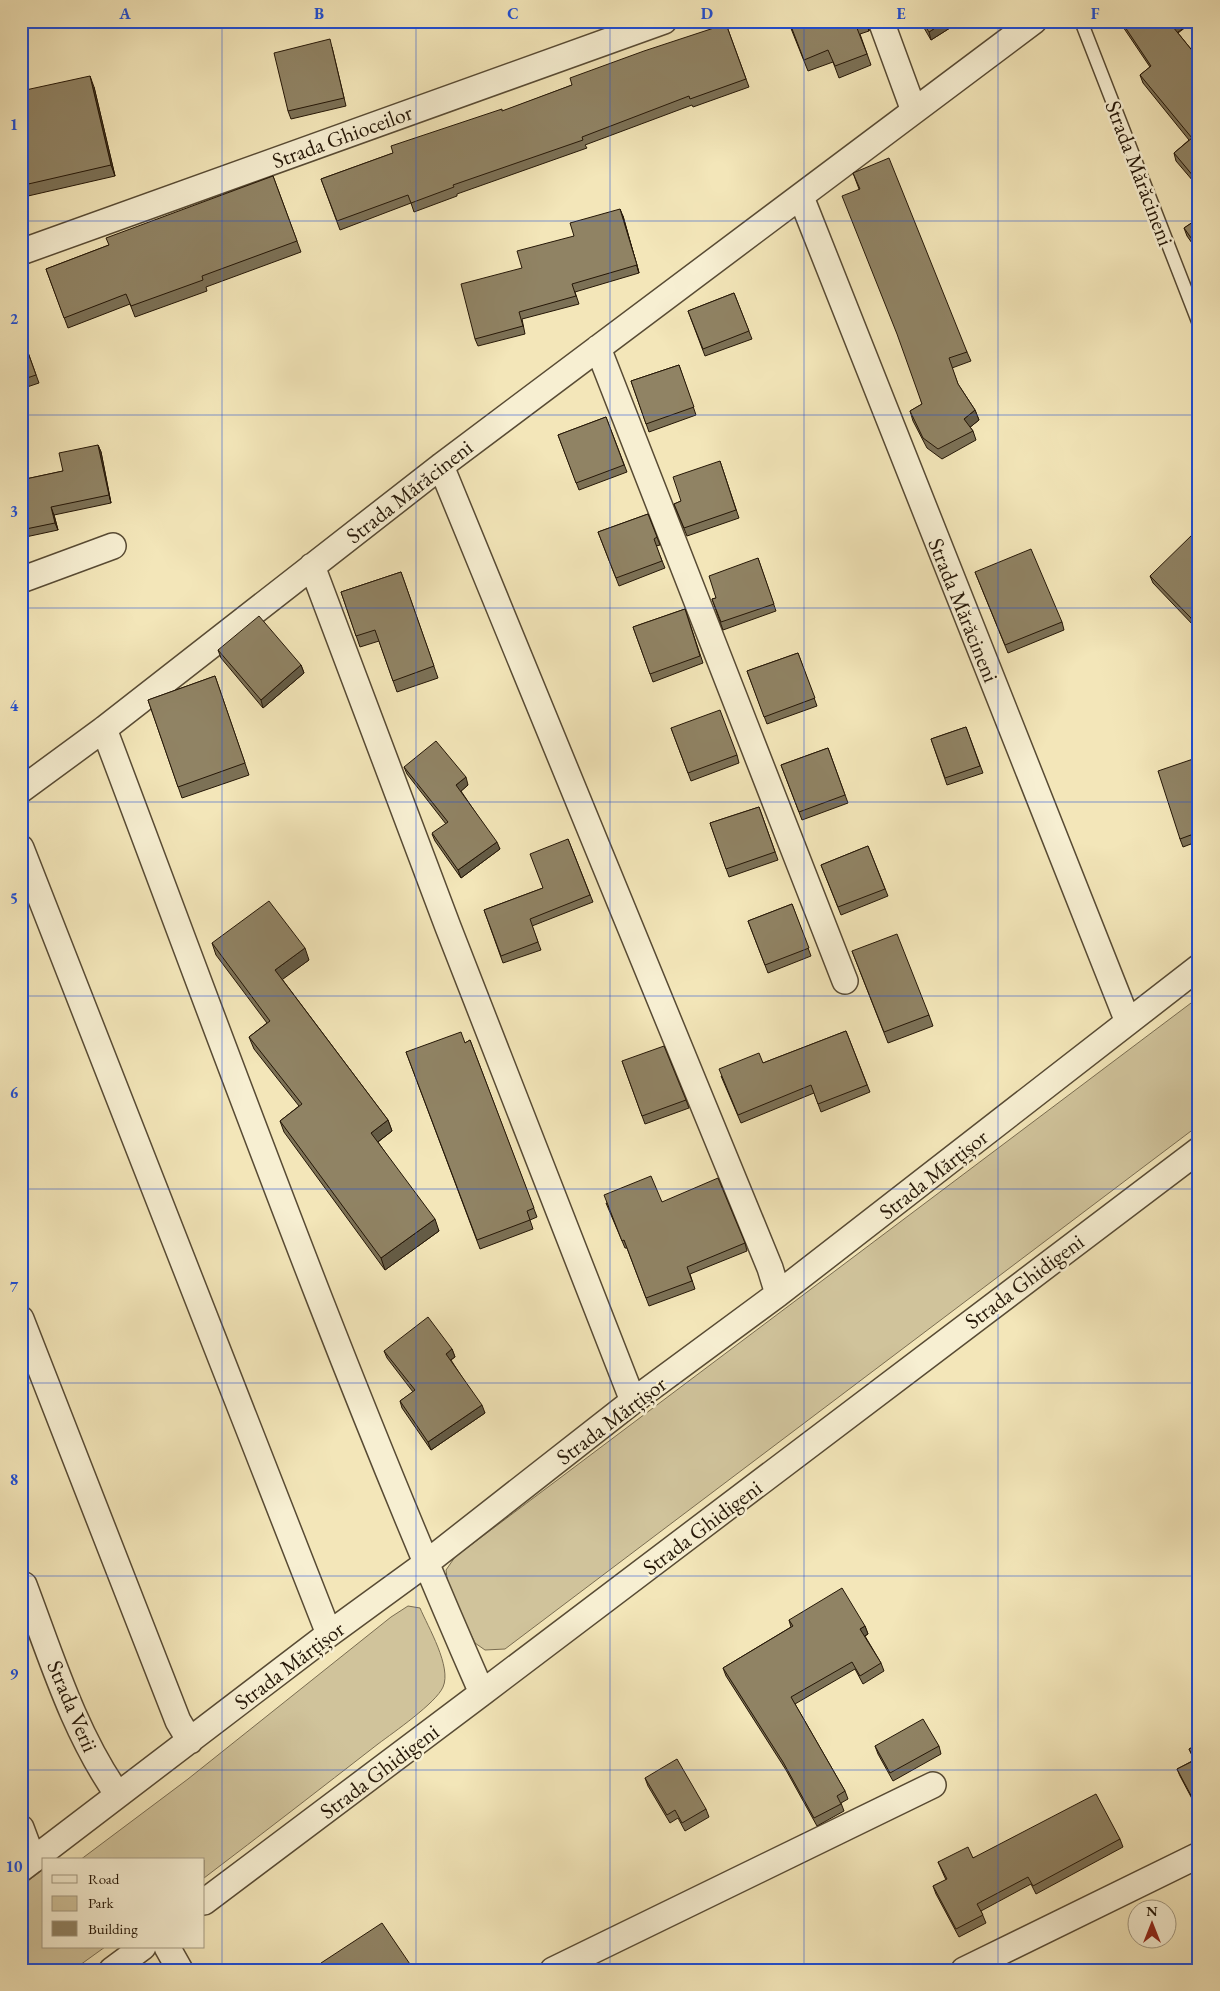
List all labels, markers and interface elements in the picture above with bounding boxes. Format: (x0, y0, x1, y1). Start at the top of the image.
text: A (118, 3, 131, 24)
text: B (314, 3, 324, 24)
text: C (507, 3, 519, 24)
text: D (701, 3, 713, 24)
text: E (896, 3, 906, 24)
text: F (1091, 3, 1100, 24)
street label: Strada Mărăcineni (1099, 96, 1181, 250)
street label: Strada Ghioceilor (268, 97, 417, 175)
text: 1 (10, 114, 18, 135)
text: 2 (10, 308, 19, 329)
street label: Strada Mărăcineni (340, 433, 479, 550)
text: 3 (10, 501, 18, 522)
street label: Strada Mărăcineni (921, 534, 1006, 687)
text: 4 (10, 695, 19, 716)
text: 5 (10, 888, 18, 909)
text: 6 (10, 1082, 19, 1103)
street label: Strada Mărțișor (873, 1122, 994, 1226)
street label: Strada Ghidigeni (959, 1227, 1090, 1336)
text: 7 (10, 1276, 19, 1297)
street label: Strada Mărțișor (550, 1369, 673, 1471)
text: 8 (10, 1469, 18, 1490)
street label: Strada Ghidigeni (637, 1473, 768, 1582)
street label: Strada Mărțișor (228, 1614, 351, 1716)
street label: Strada Verii (40, 1656, 105, 1756)
text: 9 (10, 1663, 19, 1684)
street label: Strada Ghidigeni (314, 1717, 445, 1826)
text: 10 (6, 1856, 23, 1877)
legend (42, 1858, 205, 1948)
text: Road (88, 1869, 120, 1888)
text: Park (88, 1893, 115, 1912)
north arrow (1128, 1898, 1178, 1948)
text: N (1146, 1902, 1158, 1920)
text: Building (88, 1919, 138, 1938)

